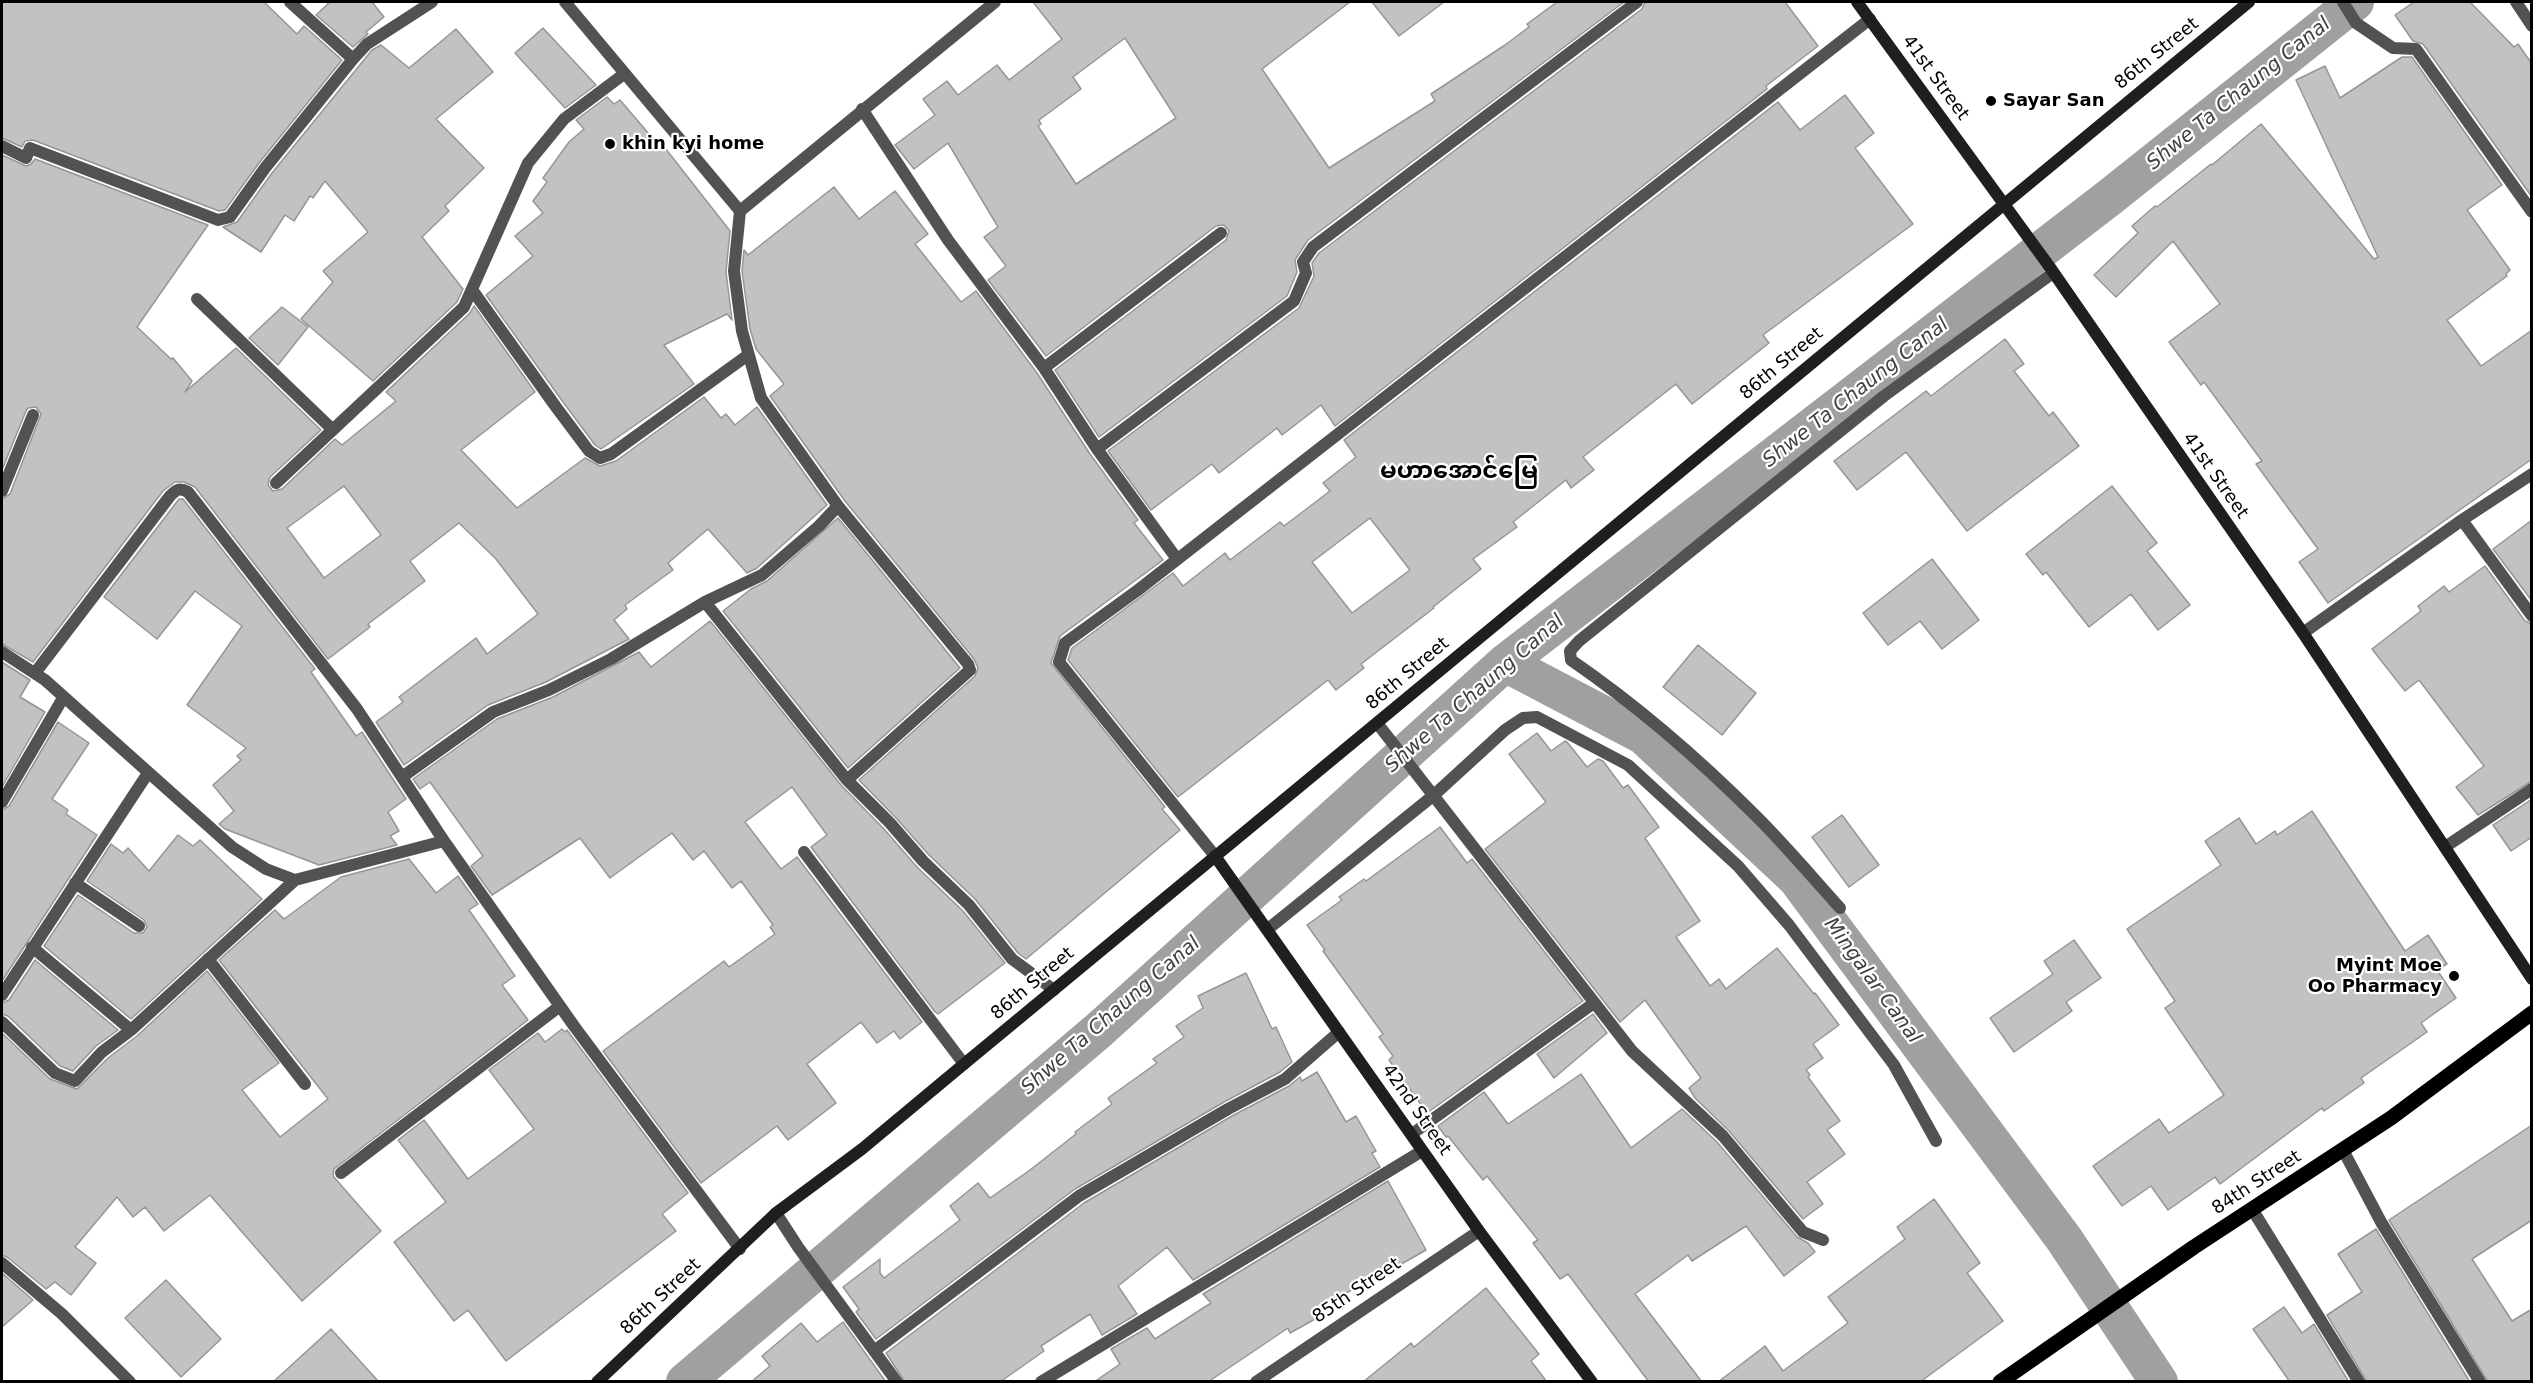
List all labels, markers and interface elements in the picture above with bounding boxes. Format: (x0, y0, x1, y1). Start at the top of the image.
water label: Shwe Ta Chaung Canal (2142, 13, 2336, 175)
street label: 86th Street (2111, 14, 2203, 94)
street label: 41st Street (1897, 31, 1973, 125)
place label: Sayar San (2003, 90, 2105, 112)
marker: Sayar San (1984, 94, 1998, 108)
place label: khin kyi home (622, 133, 764, 155)
marker: khin kyi home (603, 137, 617, 151)
water label: Shwe Ta Chaung Canal (1758, 313, 1954, 473)
street label: 86th Street (1736, 323, 1828, 405)
street label: 41st Street (2178, 429, 2252, 523)
district label: မဟာအောင်မြေ (1380, 458, 1538, 486)
water label: Shwe Ta Chaung Canal (1381, 610, 1569, 778)
street label: 86th Street (1362, 633, 1454, 715)
water label: Mingalar Canal (1818, 913, 1926, 1049)
water label: Shwe Ta Chaung Canal (1017, 932, 1205, 1100)
street label: 86th Street (987, 943, 1079, 1025)
place label: Myint Moe Oo Pharmacy (2308, 955, 2442, 998)
marker: Myint Moe Oo Pharmacy (2447, 969, 2461, 983)
street label: 42nd Street (1377, 1060, 1455, 1160)
street label: 84th Street (2208, 1146, 2306, 1220)
street label: 86th Street (616, 1254, 706, 1340)
street label: 85th Street (1309, 1254, 1405, 1328)

